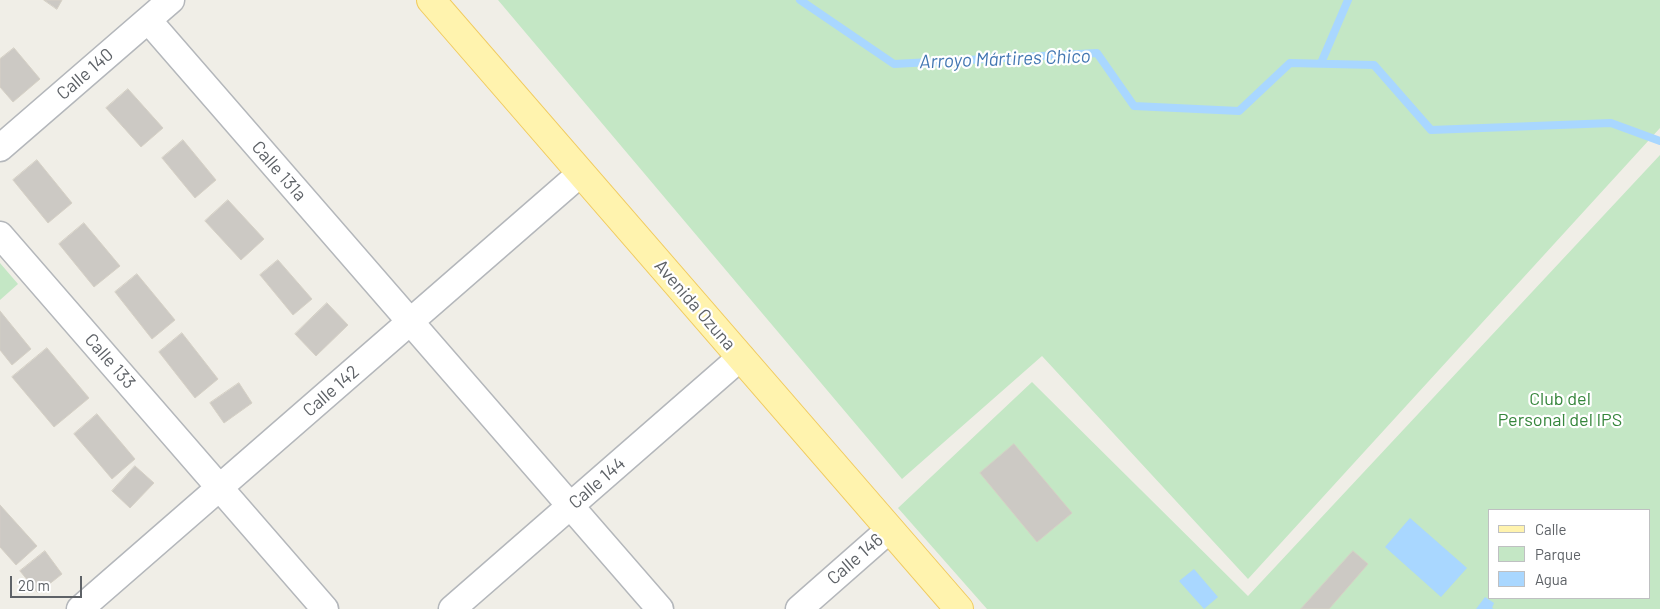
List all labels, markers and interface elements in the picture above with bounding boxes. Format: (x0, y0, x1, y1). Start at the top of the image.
street label: Calle 140 (52, 44, 118, 104)
water label: Arroyo Mártires Chico (919, 45, 1091, 73)
street label: Calle 131a (247, 137, 311, 205)
street label: Avenida Ozuna (650, 255, 740, 355)
street label: Calle 133 (80, 329, 140, 393)
street label: Calle 142 (299, 361, 363, 421)
park label: Club del Personal del IPS (1498, 388, 1622, 430)
street label: Calle 144 (564, 453, 630, 513)
legend (1488, 509, 1650, 599)
text: Calle (1535, 520, 1567, 538)
street label: Calle 146 (823, 529, 887, 589)
text: Parque (1535, 545, 1581, 563)
scale bar (12, 566, 85, 598)
text: Agua (1535, 570, 1568, 588)
text: 20 m (18, 576, 50, 594)

